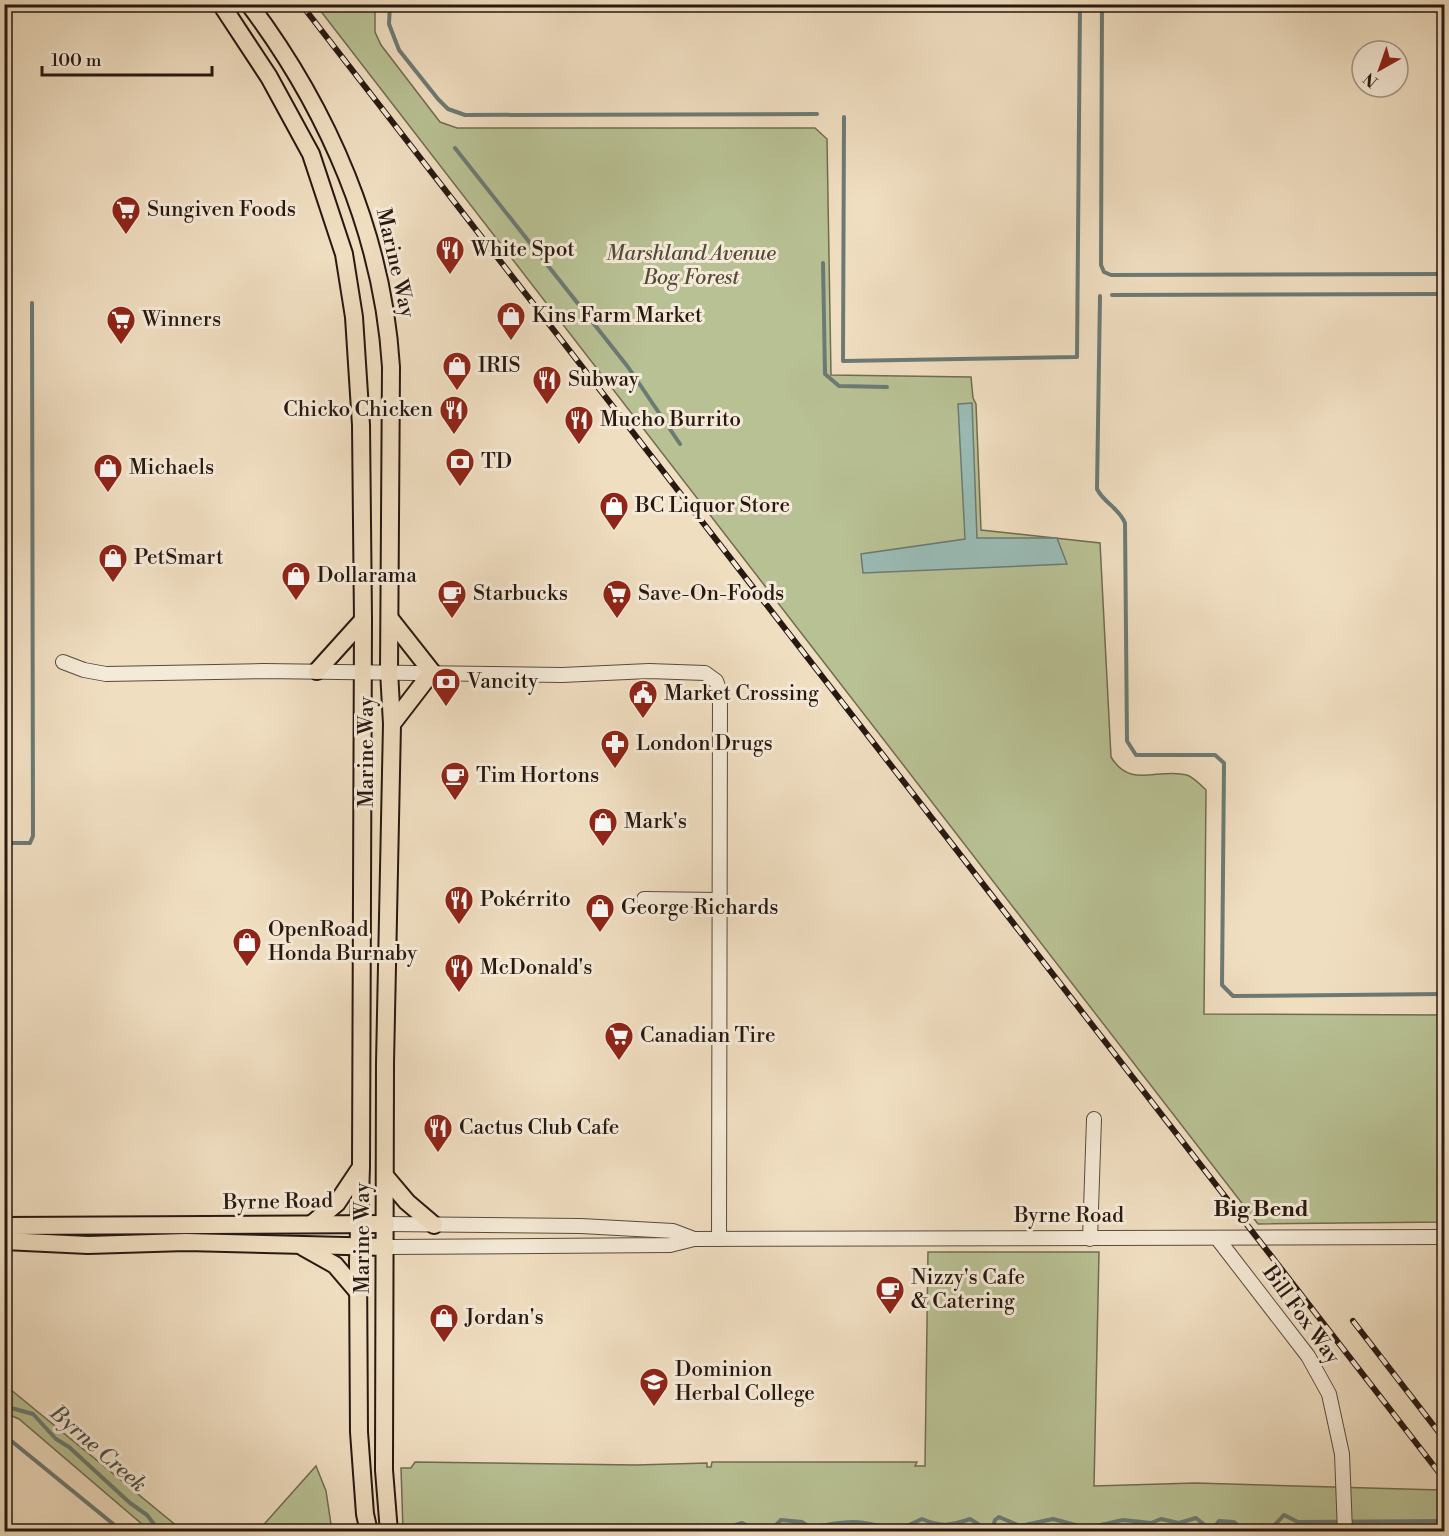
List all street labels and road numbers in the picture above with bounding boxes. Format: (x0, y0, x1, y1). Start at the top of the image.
street label: Marine Way (370, 206, 420, 321)
street label: Marine Way (354, 695, 380, 808)
street label: Marine Way (350, 1181, 376, 1294)
street label: Byrne Road (222, 1188, 333, 1216)
street label: Byrne Road (1013, 1203, 1124, 1229)
street label: Bill Fox Way (1256, 1260, 1346, 1370)

